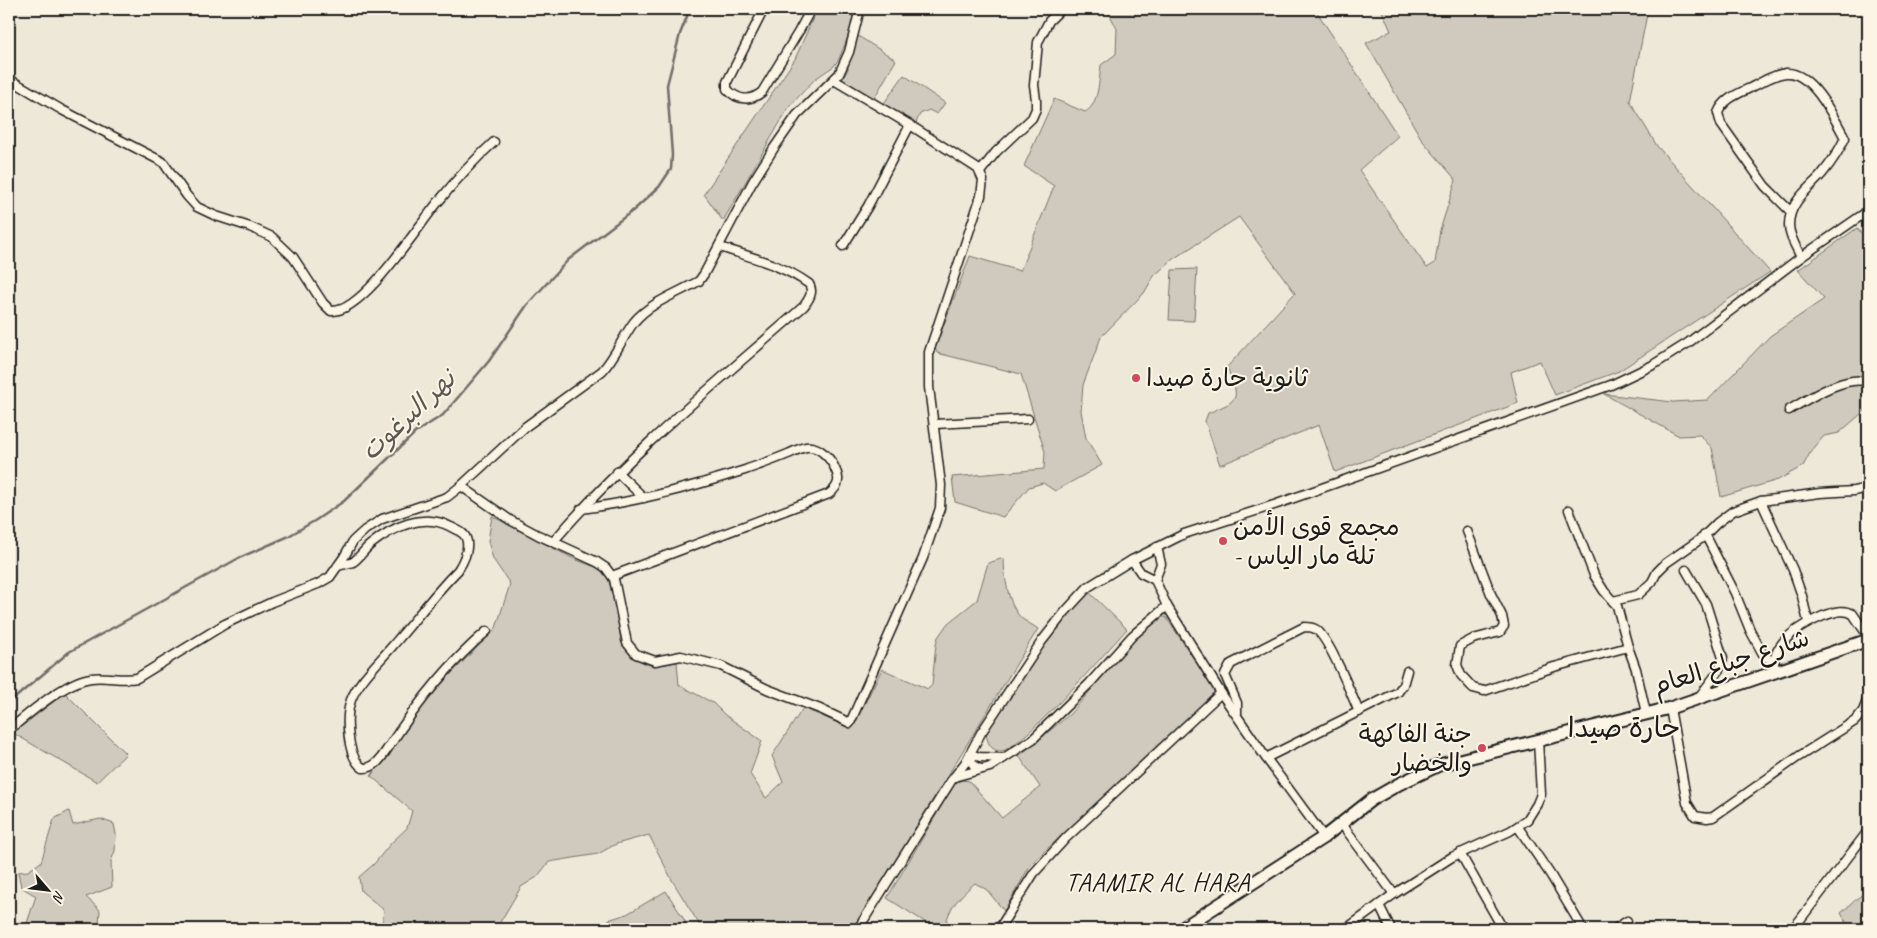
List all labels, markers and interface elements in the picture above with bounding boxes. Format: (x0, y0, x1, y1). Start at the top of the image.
water label: نهر البرغوت (354, 361, 465, 467)
place label: ثانوية حارة صيدا (1146, 362, 1308, 394)
marker: ثانوية حارة صيدا (1130, 372, 1142, 384)
place label: مجمع قوى الأمن - تلة مار الياس (1233, 509, 1400, 572)
marker: مجمع قوى الأمن - تلة مار الياس (1217, 535, 1229, 547)
street label: شارع جباع العام (1649, 622, 1814, 705)
district label: حارة صيدا (1568, 710, 1680, 745)
place label: جنة الفاكهة والخضار (1359, 718, 1472, 779)
marker: جنة الفاكهة والخضار (1476, 742, 1488, 754)
north arrow (22, 866, 72, 916)
district label: TAAMIR AL HARA (1066, 866, 1251, 899)
text: N (48, 888, 69, 906)

